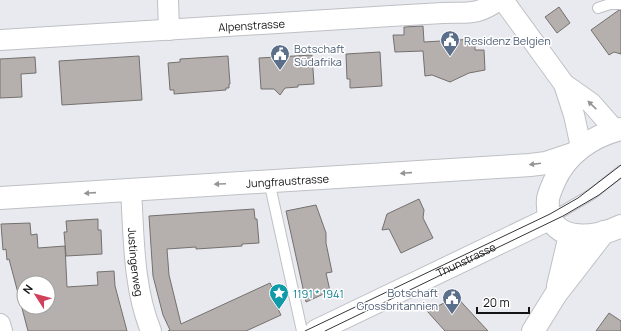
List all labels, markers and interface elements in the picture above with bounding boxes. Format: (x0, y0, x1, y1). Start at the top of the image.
street label: Alpenstrasse (218, 15, 286, 34)
public building icon: Residenz Belgien (439, 29, 461, 57)
place label: Residenz Belgien (464, 33, 551, 48)
place label: Botschaft Südafrika (294, 41, 344, 69)
public building icon: Botschaft Südafrika (269, 43, 291, 71)
one-way arrow (587, 100, 597, 110)
one-way arrow (529, 161, 541, 167)
one-way arrow (400, 169, 412, 176)
street label: Jungfraustrasse (246, 170, 330, 190)
one-way arrow (214, 181, 226, 188)
one-way arrow (84, 189, 96, 196)
street label: Justingerweg (125, 227, 148, 297)
street label: Thunstrasse (433, 238, 498, 280)
north arrow (16, 275, 56, 315)
text: N (19, 281, 36, 296)
place icon: 1191 * 1941 (268, 282, 290, 310)
place label: Botschaft Grossbritannien (356, 285, 438, 313)
place label: 1191 * 1941 (293, 286, 344, 301)
public building icon: Botschaft Grossbritannien (441, 287, 463, 315)
scale bar (477, 289, 529, 315)
text: 20 m (483, 294, 510, 311)

